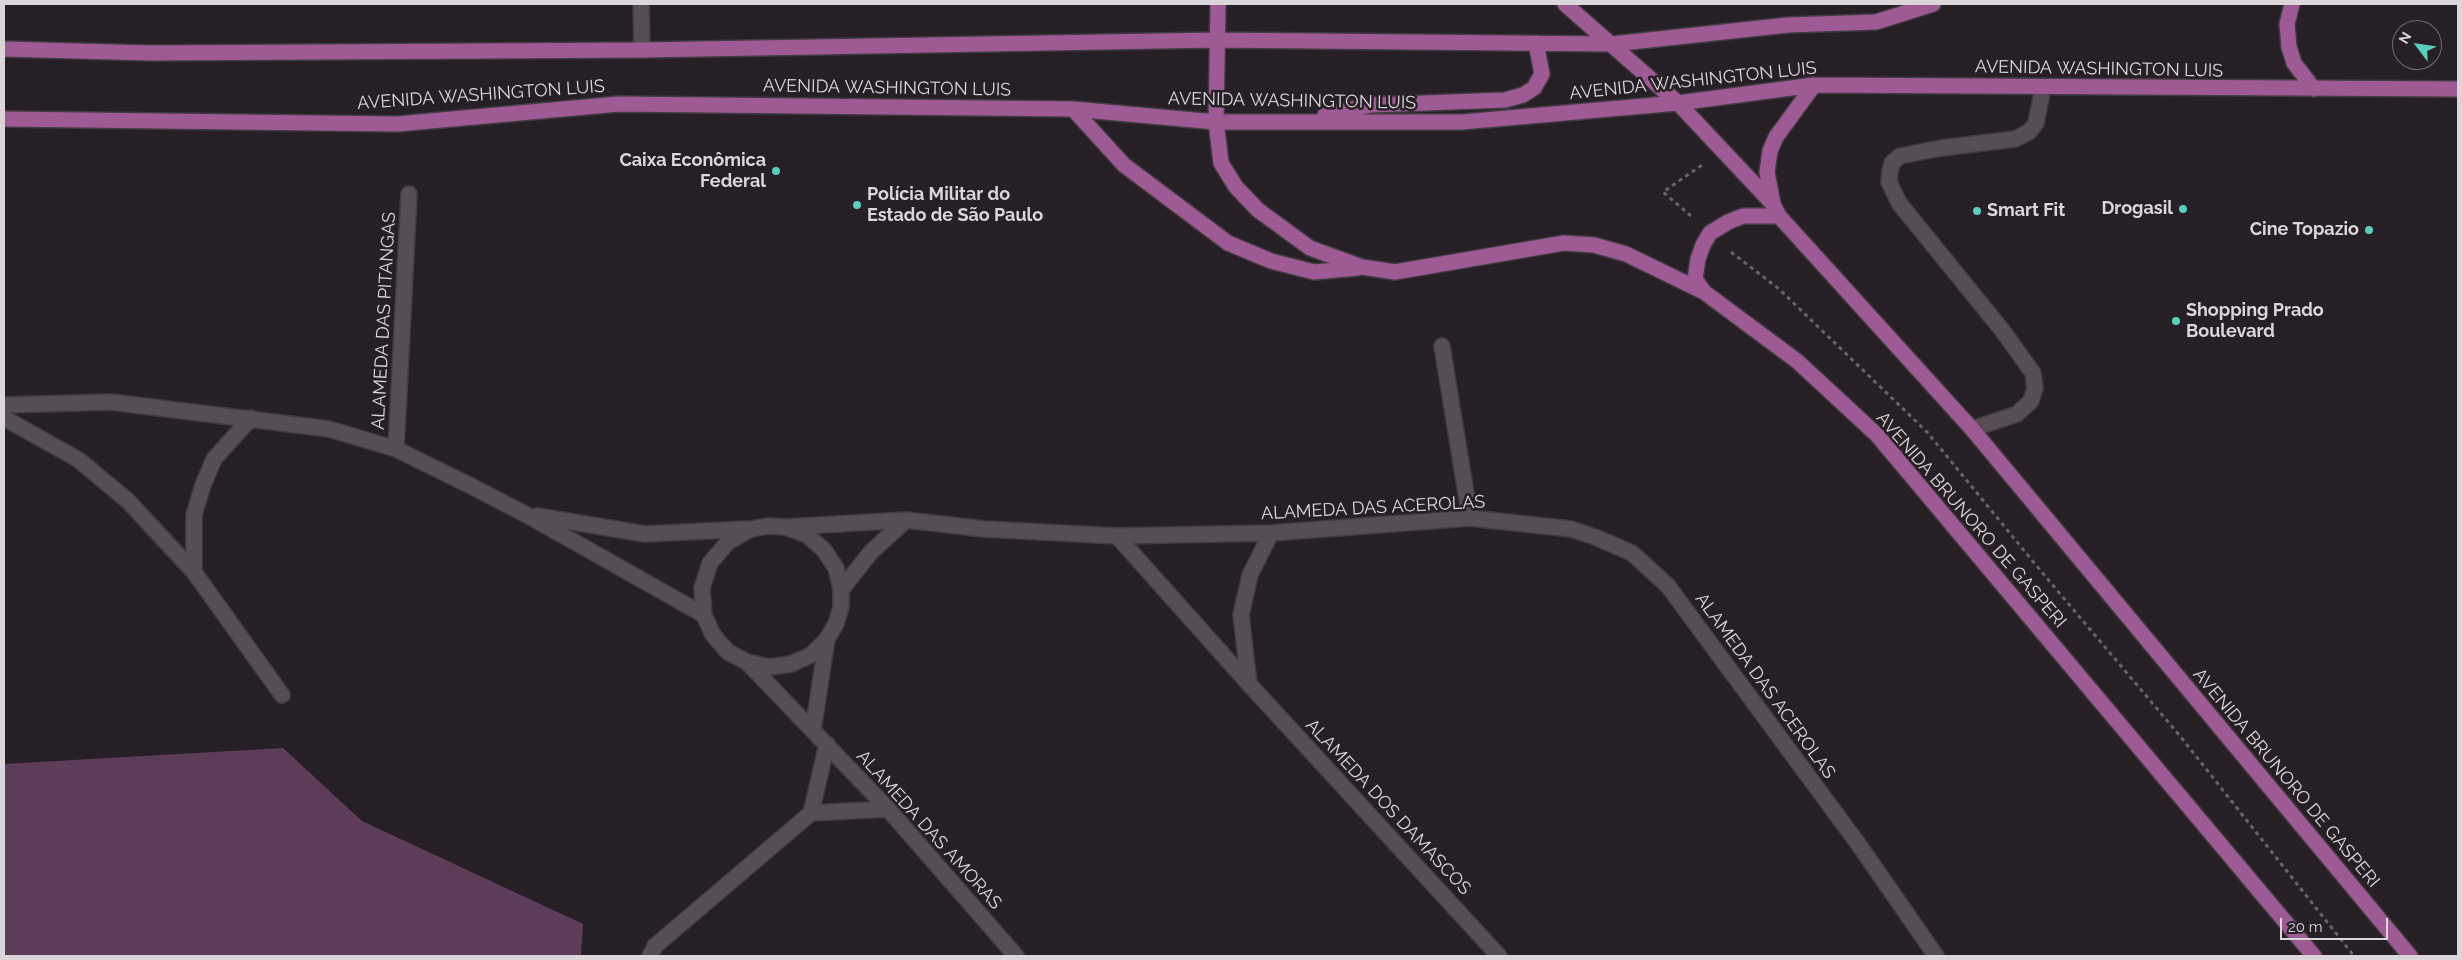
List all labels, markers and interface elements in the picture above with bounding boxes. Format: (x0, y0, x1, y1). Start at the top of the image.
north arrow (2392, 20, 2442, 70)
text: N (2395, 29, 2415, 46)
street label: AVENIDA WASHINGTON LUIS (1975, 56, 2223, 82)
street label: AVENIDA WASHINGTON LUIS (1568, 57, 1818, 105)
street label: AVENIDA WASHINGTON LUIS (763, 75, 1011, 101)
street label: AVENIDA WASHINGTON LUIS (356, 76, 606, 114)
street label: AVENIDA WASHINGTON LUIS (1168, 88, 1416, 114)
place label: Caixa Econômica Federal (619, 150, 766, 192)
marker: Caixa Econômica Federal (770, 165, 782, 177)
place label: Polícia Militar do Estado de São Paulo (867, 184, 1043, 226)
place label: Drogasil (2101, 198, 2173, 220)
marker: Polícia Militar do Estado de São Paulo (851, 199, 863, 211)
place label: Smart Fit (1987, 200, 2065, 222)
marker: Drogasil (2177, 203, 2189, 215)
marker: Smart Fit (1971, 205, 1983, 217)
street label: ALAMEDA DAS PITANGAS (368, 212, 400, 430)
place label: Cine Topazio (2250, 219, 2359, 241)
marker: Cine Topazio (2363, 224, 2375, 236)
place label: Shopping Prado Boulevard (2186, 300, 2324, 342)
marker: Shopping Prado Boulevard (2170, 315, 2182, 327)
street label: AVENIDA BRUNORO DE GASPERI (1871, 408, 2071, 632)
street label: ALAMEDA DAS ACEROLAS (1260, 491, 1486, 525)
street label: ALAMEDA DAS ACEROLAS (1690, 589, 1840, 783)
street label: AVENIDA BRUNORO DE GASPERI (2188, 664, 2384, 892)
street label: ALAMEDA DOS DAMASCOS (1301, 715, 1475, 899)
street label: ALAMEDA DAS AMORAS (852, 746, 1006, 914)
scale bar (2282, 908, 2390, 940)
text: 20 m (2288, 918, 2323, 936)

